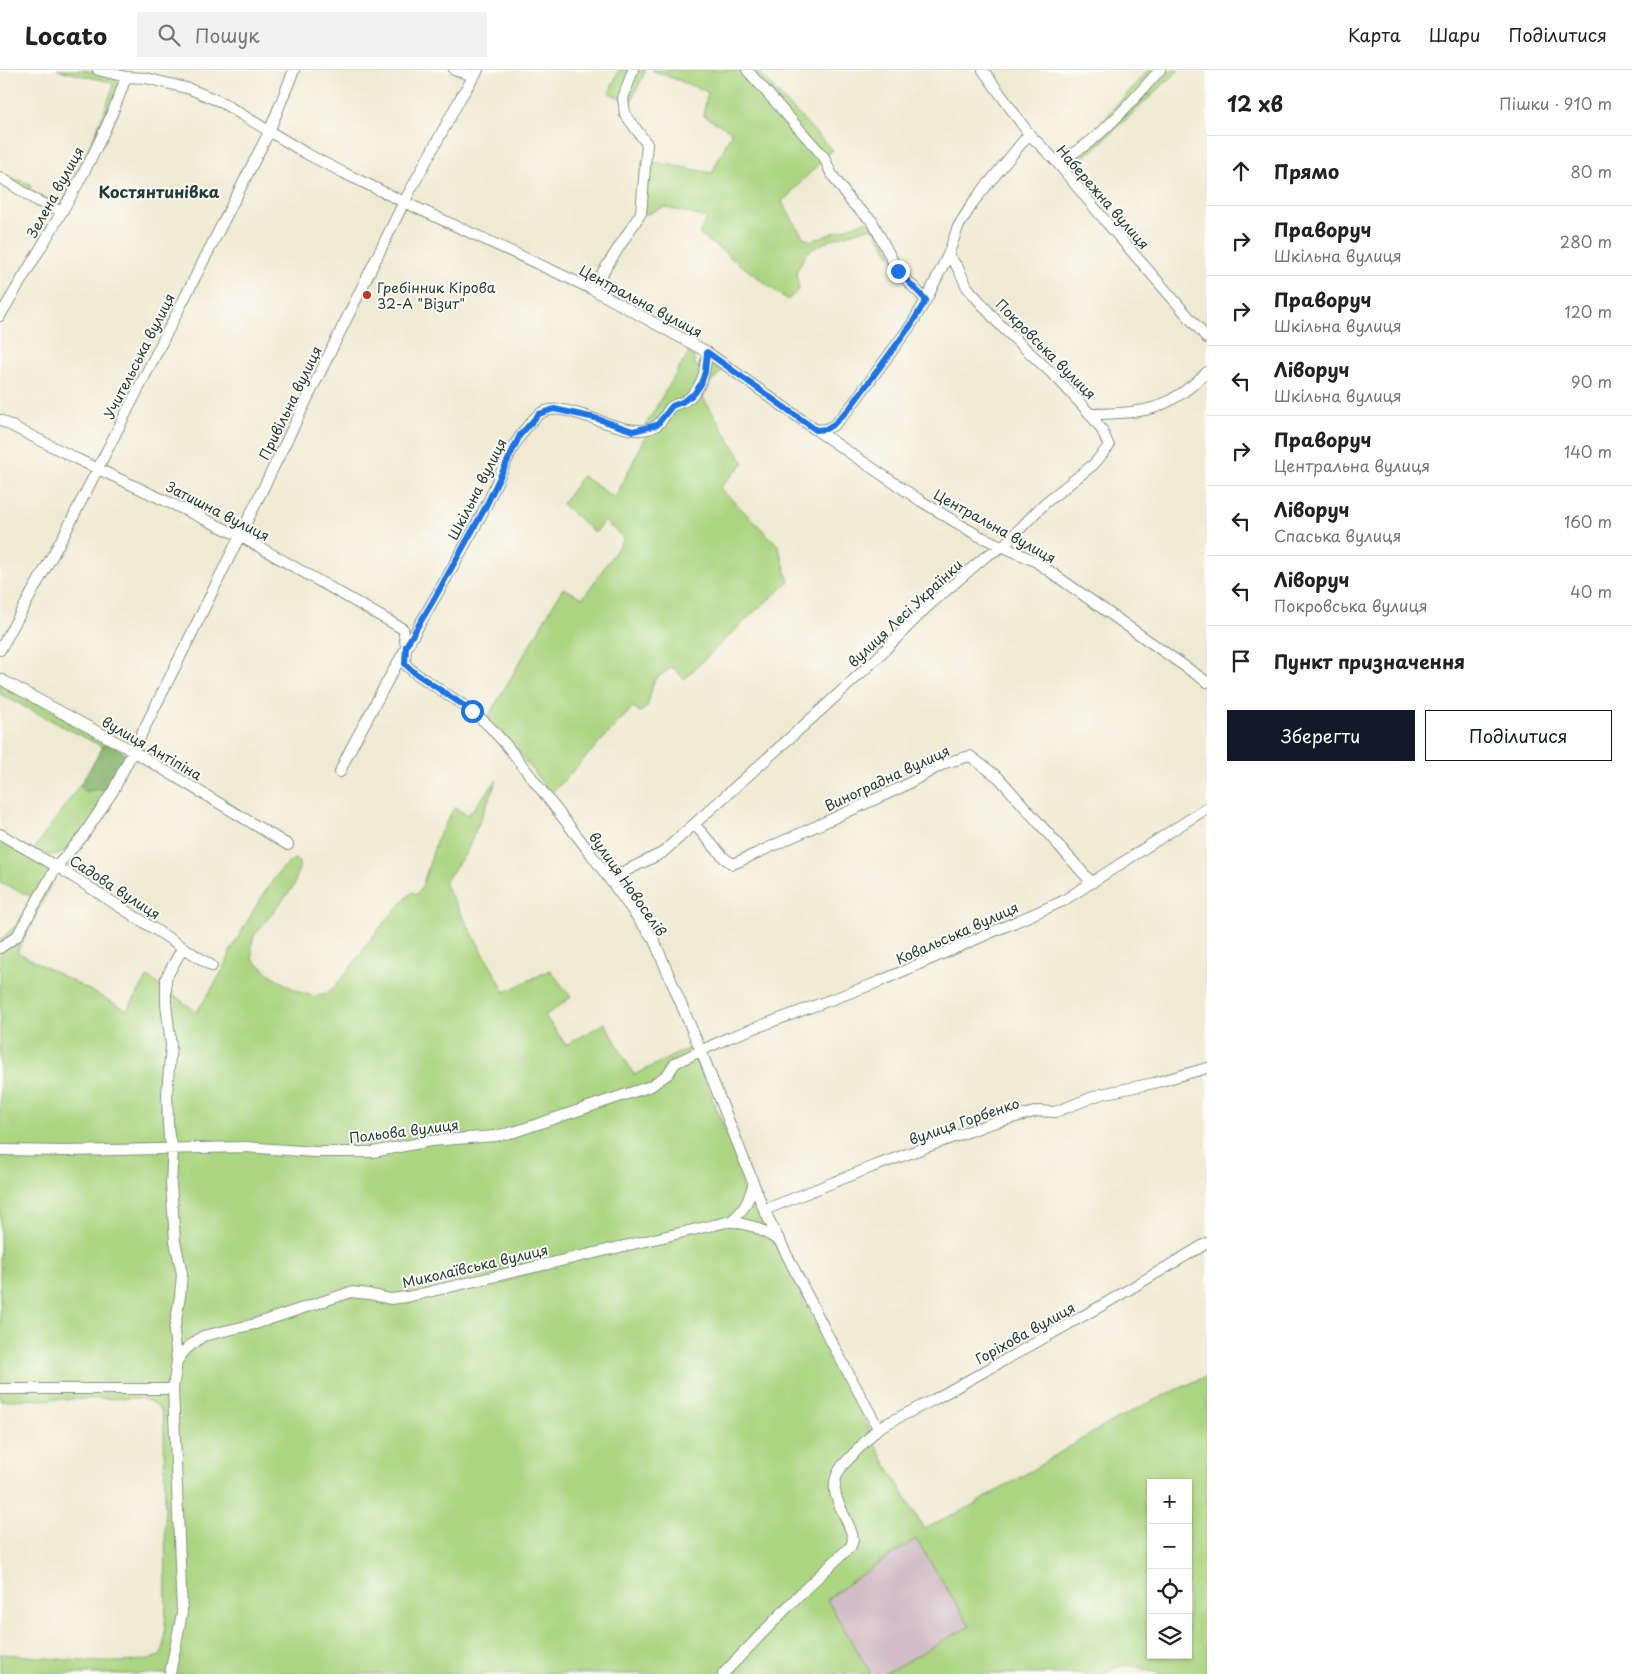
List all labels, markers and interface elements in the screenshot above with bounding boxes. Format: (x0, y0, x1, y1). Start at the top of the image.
search box (137, 12, 487, 57)
text: Locato (25, 17, 107, 53)
icon: search (155, 21, 183, 49)
text: Пошук (195, 21, 260, 49)
text: Карта (1348, 21, 1401, 48)
text: Шари (1429, 21, 1481, 48)
text: Поділитися (1509, 21, 1607, 48)
text: 12 хв (1227, 87, 1283, 119)
text: Пішки · 910 m (1499, 91, 1612, 115)
street label: Набережна вулиця (1052, 140, 1154, 254)
street label: Зелена вулиця (21, 143, 89, 241)
icon: ahead (1227, 157, 1255, 185)
text: Прямо (1274, 157, 1339, 185)
text: 80 m (1570, 159, 1612, 183)
district label: Костянтинівка (99, 179, 220, 203)
text: Праворуч (1274, 215, 1371, 243)
icon: right (1227, 227, 1255, 255)
text: 280 m (1560, 229, 1612, 253)
text: Шкільна вулиця (1274, 243, 1402, 267)
street label: Центральна вулиця (576, 260, 706, 342)
route end (887, 260, 910, 283)
place label: Гребінник Кірова 32-А "Візит" (377, 277, 496, 314)
text: Праворуч (1274, 285, 1371, 313)
marker: Гребінник Кірова 32-А "Візит" (361, 289, 373, 301)
street label: Учительська вулиця (98, 290, 180, 422)
street label: Покровська вулиця (991, 294, 1101, 404)
icon: right (1227, 297, 1255, 325)
text: 120 m (1565, 299, 1612, 323)
text: Шкільна вулиця (1274, 313, 1402, 337)
street label: Привільна вулиця (253, 342, 327, 464)
text: Ліворуч (1274, 355, 1350, 383)
icon: left (1227, 367, 1255, 395)
text: 90 m (1571, 369, 1612, 393)
text: Шкільна вулиця (1274, 383, 1402, 407)
text: Праворуч (1274, 425, 1371, 453)
street label: Шкільна вулиця (442, 434, 512, 544)
icon: right (1227, 437, 1255, 465)
text: 140 m (1564, 439, 1612, 463)
text: Центральна вулиця (1274, 453, 1430, 477)
street label: Затишна вулиця (163, 476, 273, 546)
street label: Центральна вулиця (930, 484, 1060, 568)
text: Ліворуч (1274, 495, 1350, 523)
icon: left (1227, 507, 1255, 535)
text: 160 m (1564, 509, 1612, 533)
text: Спаська вулиця (1274, 523, 1401, 547)
street label: вулиця Лесі Українки (843, 554, 967, 672)
text: Ліворуч (1274, 565, 1350, 593)
icon: left (1227, 577, 1255, 605)
text: 40 m (1570, 579, 1612, 603)
text: Покровська вулиця (1274, 593, 1428, 617)
icon: arrive (1227, 647, 1255, 675)
text: Пункт призначення (1274, 647, 1465, 675)
route start (461, 700, 484, 723)
button: Зберегти (1227, 710, 1415, 761)
button: Поділитися (1425, 710, 1612, 761)
street label: вулиця Антіпіна (98, 711, 206, 785)
street label: Виноградна вулиця (821, 740, 953, 816)
street label: вулиця Новоселів (584, 828, 672, 940)
street label: Садова вулиця (65, 850, 165, 924)
street label: Ковальська вулиця (892, 896, 1022, 970)
street label: вулиця Горбенко (906, 1092, 1022, 1150)
street label: Польова вулиця (348, 1114, 460, 1148)
street label: Миколаївська вулиця (400, 1239, 550, 1293)
street label: Горіхова вулиця (971, 1297, 1079, 1369)
map controls (1147, 1479, 1192, 1659)
button: + (1147, 1479, 1192, 1524)
button: − (1147, 1524, 1192, 1569)
button: locate (1147, 1569, 1192, 1614)
button: layers (1147, 1614, 1192, 1659)

